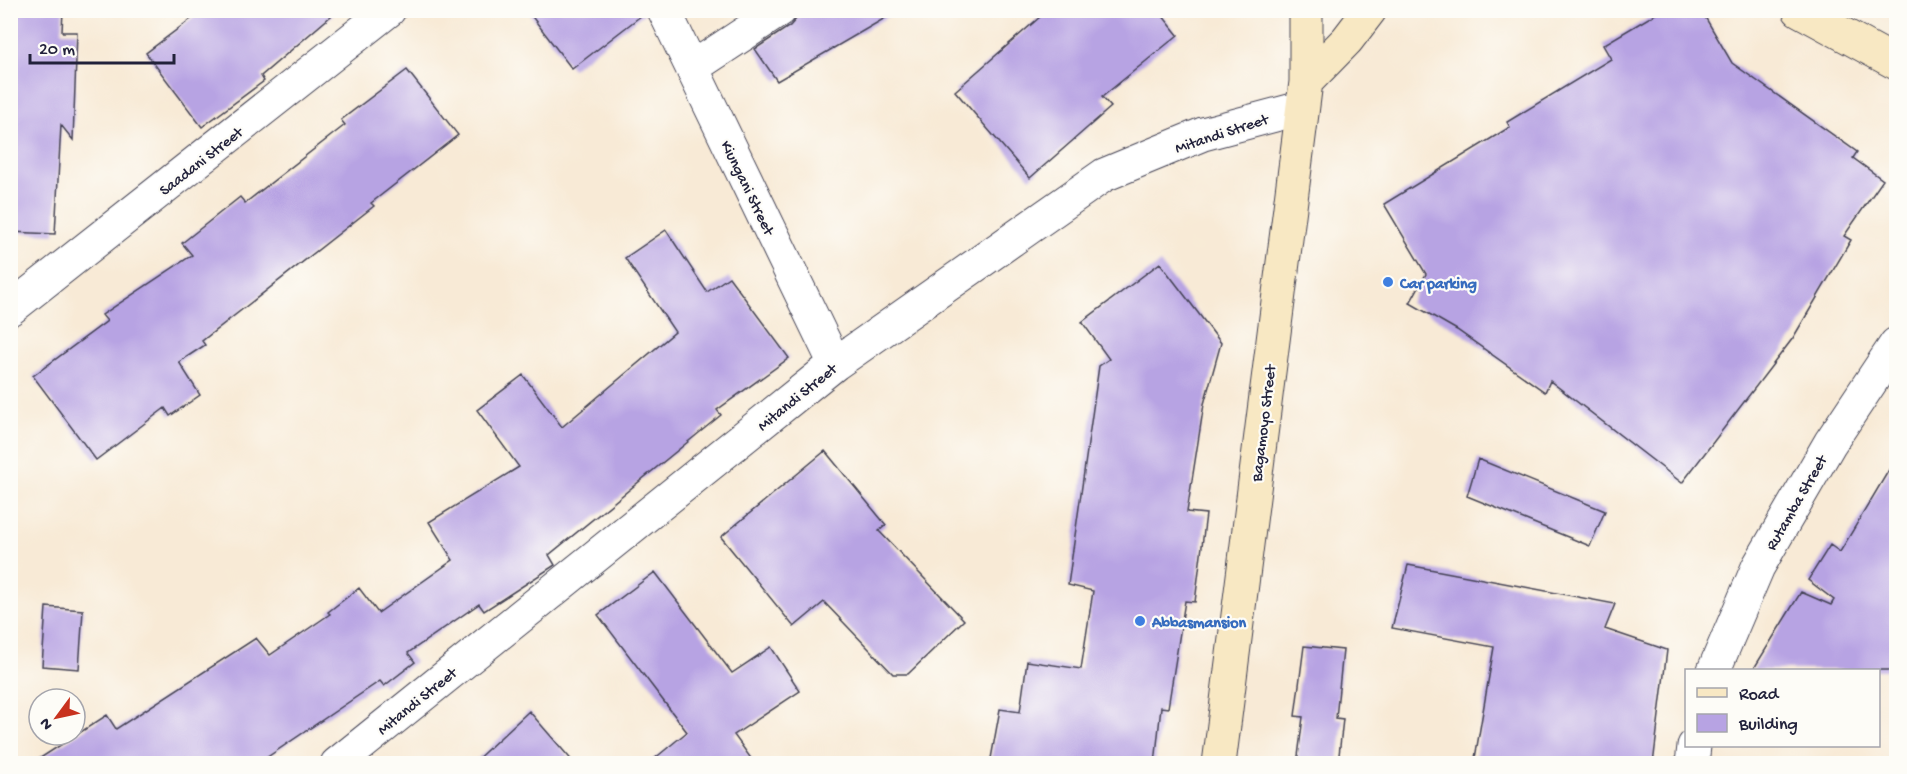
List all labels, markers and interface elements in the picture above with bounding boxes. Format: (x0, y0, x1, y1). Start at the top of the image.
scale bar (30, 27, 174, 65)
text: 20 m (39, 40, 75, 61)
street label: Mitandi Street (1173, 111, 1272, 159)
street label: Saadani Street (157, 123, 249, 201)
street label: Kiungani Street (715, 138, 778, 240)
marker: Car parking (1381, 275, 1395, 289)
place label: Car parking (1399, 276, 1477, 295)
street label: Mitandi Street (755, 360, 843, 437)
street label: Bagamoyo Street (1249, 363, 1282, 484)
street label: Rutamba Street (1763, 452, 1834, 555)
marker: Abbasmansion (1133, 614, 1147, 628)
place label: Abbasmansion (1151, 615, 1247, 634)
street label: Mitandi Street (375, 664, 463, 741)
legend (1685, 669, 1880, 747)
text: Road (1739, 685, 1780, 706)
north arrow (27, 687, 87, 747)
text: N (36, 713, 58, 733)
text: Building (1738, 715, 1798, 736)

